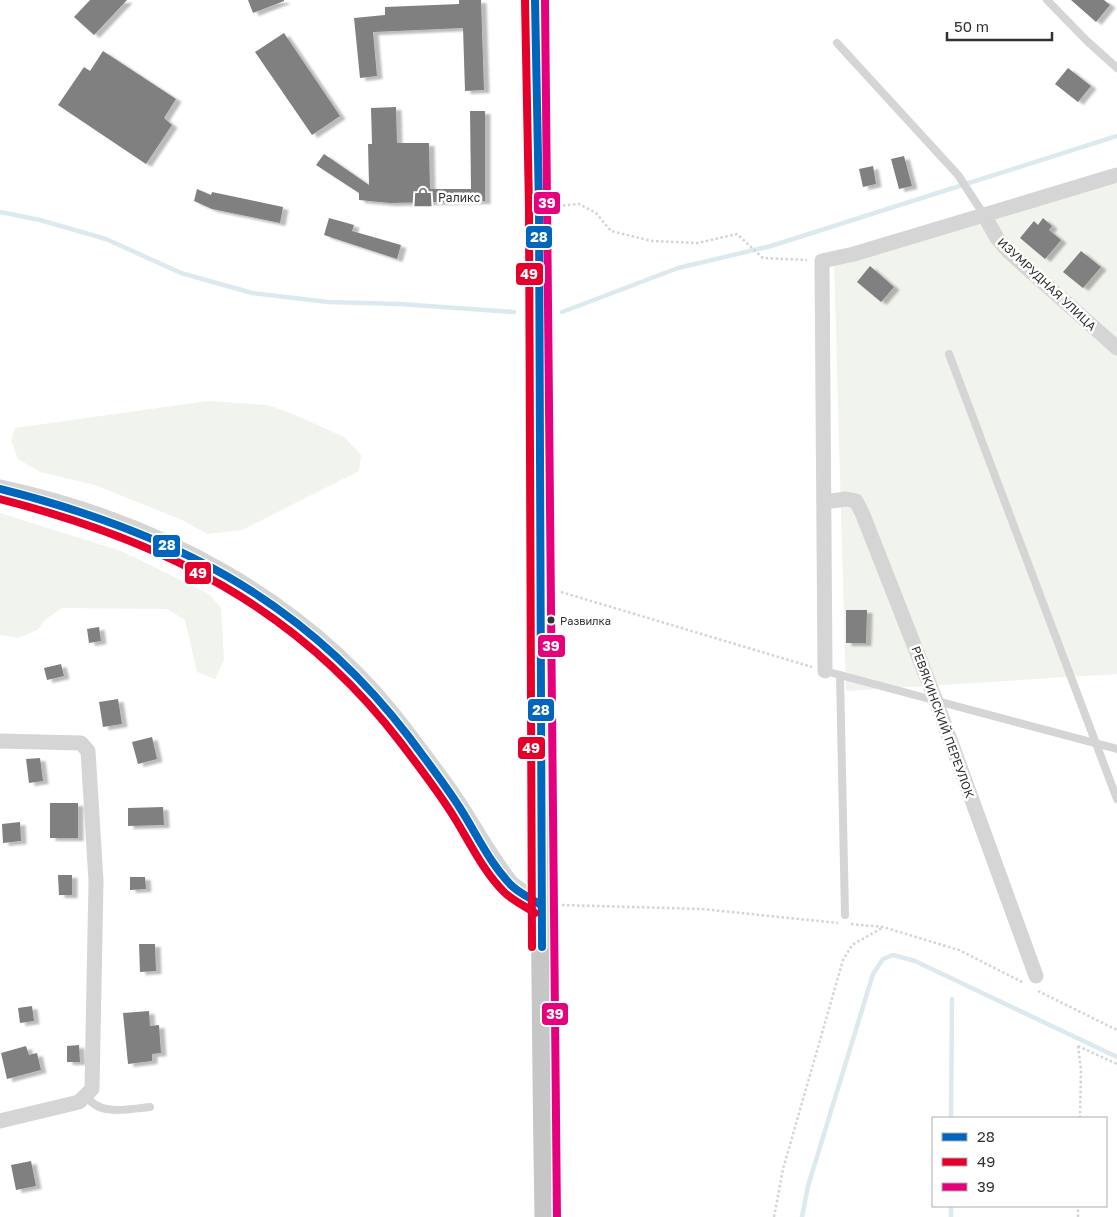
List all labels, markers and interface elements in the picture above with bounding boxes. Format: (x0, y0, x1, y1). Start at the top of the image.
scale bar (947, 10, 1052, 42)
text: 50 m (954, 17, 989, 35)
shop icon: Раликс (412, 186, 434, 208)
place label: Раликс (438, 190, 481, 205)
line badge: 39 (533, 191, 561, 215)
text: 39 (538, 194, 556, 211)
line badge: 28 (525, 225, 553, 249)
text: 28 (530, 228, 548, 245)
street label: ИЗУМРУДНАЯ УЛИЦА (995, 234, 1099, 334)
line badge: 49 (515, 262, 544, 286)
text: 49 (520, 265, 538, 282)
line badge: 28 (152, 534, 181, 558)
text: 28 (158, 536, 176, 553)
line badge: 49 (184, 561, 212, 585)
text: 49 (189, 564, 207, 581)
place label: Развилка (560, 614, 611, 627)
marker: Развилка (546, 615, 556, 625)
line badge: 39 (537, 634, 566, 658)
text: 39 (542, 637, 560, 654)
street label: РЕВЯКИНСКИЙ ПЕРЕУЛОК (908, 644, 978, 801)
line badge: 28 (527, 698, 555, 722)
text: 28 (532, 701, 550, 718)
line badge: 49 (517, 736, 546, 760)
text: 49 (522, 739, 540, 756)
line badge: 39 (541, 1002, 569, 1026)
text: 39 (546, 1005, 564, 1022)
legend (932, 1117, 1107, 1207)
text: 28 (977, 1127, 995, 1145)
text: 49 (977, 1152, 995, 1170)
text: 39 (977, 1177, 995, 1195)

